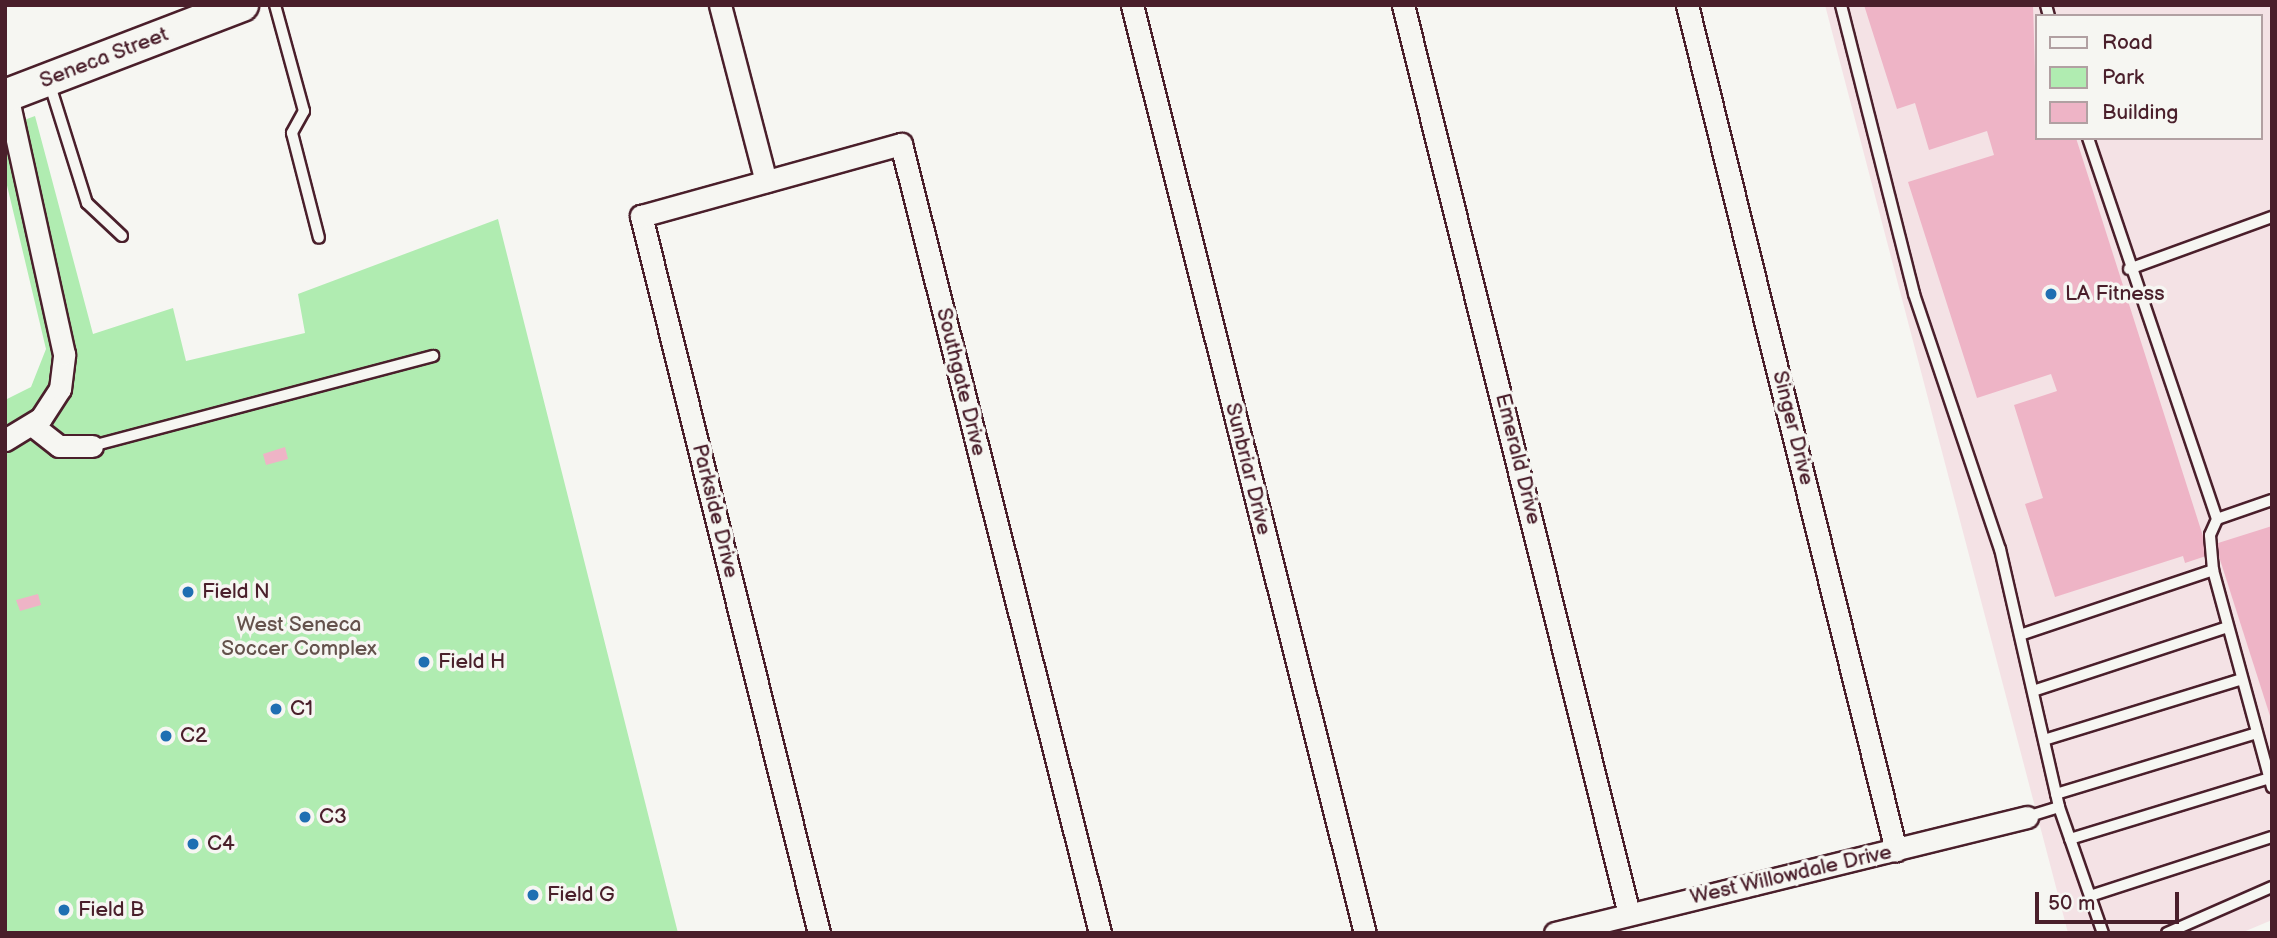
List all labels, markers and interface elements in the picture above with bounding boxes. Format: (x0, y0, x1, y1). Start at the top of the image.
legend (2036, 14, 2263, 140)
street label: Seneca Street (36, 22, 172, 94)
text: Road (2102, 30, 2153, 55)
text: Park (2102, 65, 2144, 90)
text: Building (2102, 100, 2178, 125)
place label: LA Fitness (2065, 281, 2165, 307)
marker: LA Fitness (2043, 286, 2059, 302)
street label: Southgate Drive (930, 305, 992, 459)
street label: Singer Drive (1767, 368, 1819, 488)
street label: Emerald Drive (1490, 391, 1546, 527)
street label: Sunbriar Drive (1219, 400, 1277, 538)
street label: Parkside Drive (686, 442, 744, 580)
place label: Field N (202, 579, 270, 605)
marker: Field N (180, 584, 196, 600)
park label: West Seneca Soccer Complex (221, 612, 377, 662)
place label: Field H (438, 649, 505, 675)
marker: Field H (416, 654, 432, 670)
place label: C1 (290, 696, 313, 722)
marker: C1 (268, 701, 284, 717)
place label: C2 (180, 723, 207, 749)
marker: C2 (158, 728, 174, 744)
place label: C3 (319, 804, 347, 830)
marker: C3 (297, 809, 313, 825)
place label: C4 (207, 831, 235, 857)
marker: C4 (185, 836, 201, 852)
street label: West Willowdale Drive (1687, 839, 1895, 911)
scale bar (2039, 878, 2182, 922)
place label: Field G (547, 882, 615, 908)
marker: Field G (525, 887, 541, 903)
text: 50 m (2048, 891, 2095, 916)
place label: Field B (78, 897, 145, 923)
marker: Field B (56, 902, 72, 918)

